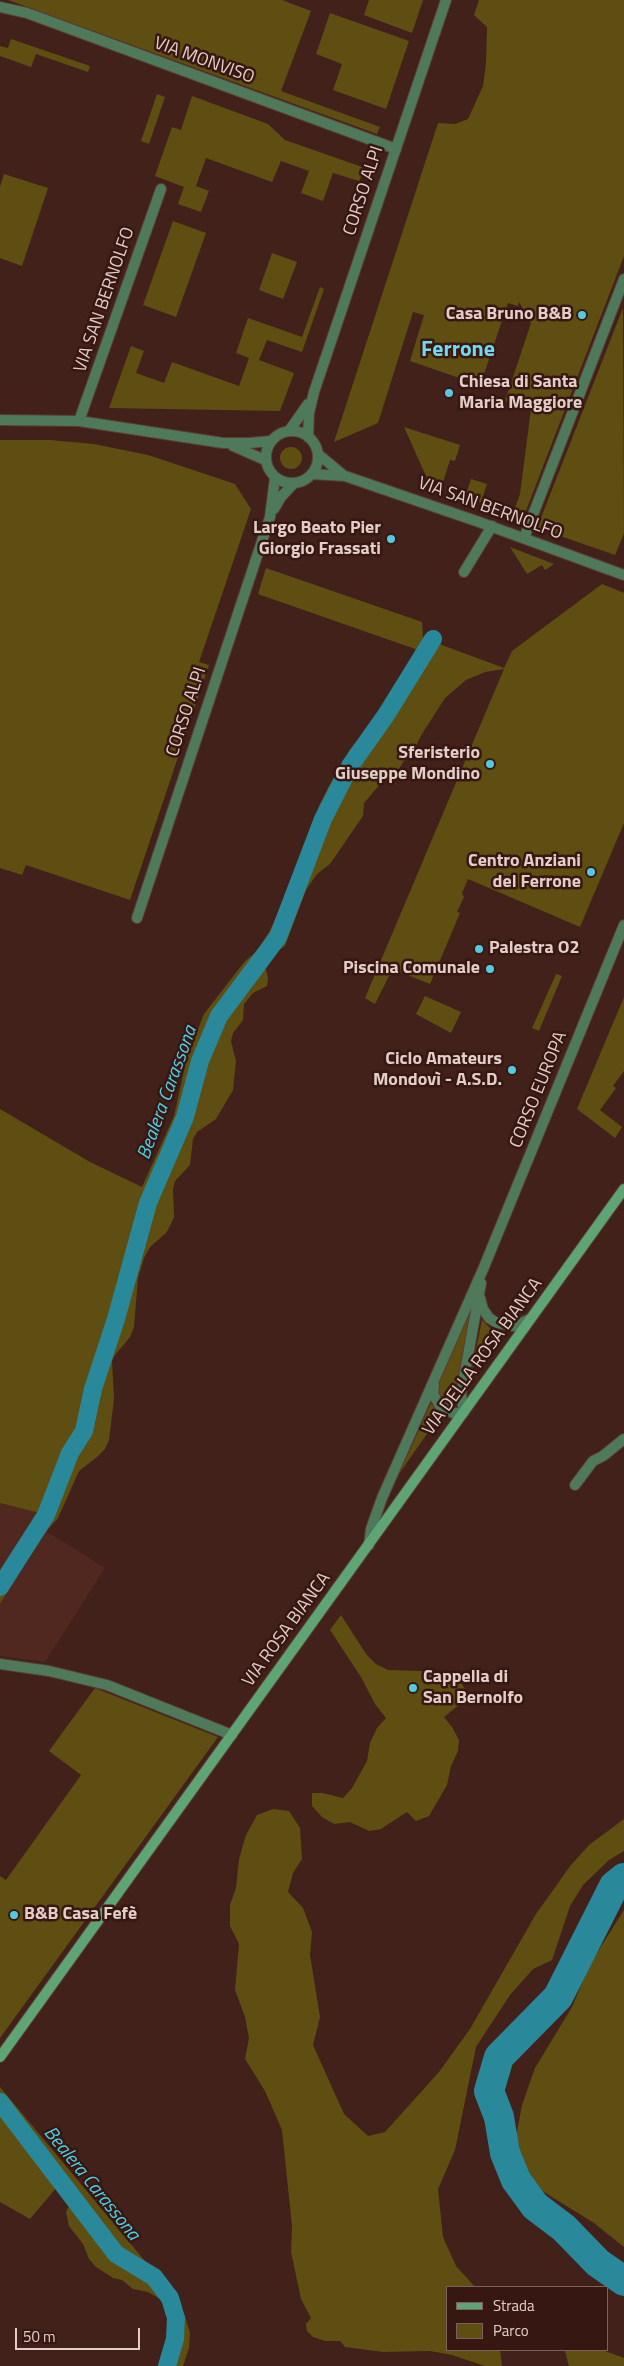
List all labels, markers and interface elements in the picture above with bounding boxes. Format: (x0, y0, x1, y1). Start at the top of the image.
street label: VIA MONVISO (151, 33, 257, 89)
street label: CORSO ALPI (339, 144, 389, 238)
street label: VIA SAN BERNOLFO (70, 225, 140, 375)
place label: Casa Bruno B&B (446, 304, 572, 326)
marker: Casa Bruno B&B (576, 309, 588, 321)
district label: Ferrone (421, 338, 495, 364)
place label: Chiesa di Santa Maria Maggiore (459, 372, 582, 414)
marker: Chiesa di Santa Maria Maggiore (443, 387, 455, 399)
street label: VIA SAN BERNOLFO (415, 473, 565, 545)
place label: Largo Beato Pier Giorgio Frassati (253, 518, 381, 560)
marker: Largo Beato Pier Giorgio Frassati (385, 533, 397, 545)
street label: CORSO ALPI (162, 665, 212, 759)
place label: Sferisterio Giuseppe Mondino (335, 743, 480, 786)
marker: Sferisterio Giuseppe Mondino (484, 758, 496, 770)
place label: Centro Anziani del Ferrone (468, 851, 581, 894)
marker: Centro Anziani del Ferrone (585, 866, 597, 878)
place label: Palestra O2 (489, 938, 579, 960)
marker: Palestra O2 (473, 943, 485, 955)
place label: Piscina Comunale (343, 958, 480, 980)
marker: Piscina Comunale (484, 963, 496, 975)
water label: Bealera Carassona (133, 1023, 203, 1163)
street label: CORSO EUROPA (506, 1029, 572, 1151)
place label: Ciclo Amateurs Mondovì - A.S.D. (373, 1049, 502, 1092)
marker: Ciclo Amateurs Mondovì - A.S.D. (506, 1064, 518, 1076)
street label: VIA DELLA ROSA BIANCA (419, 1274, 547, 1440)
street label: VIA ROSA BIANCA (238, 1569, 336, 1691)
place label: Cappella di San Bernolfo (423, 1667, 523, 1710)
marker: Cappella di San Bernolfo (407, 1682, 419, 1694)
place label: B&B Casa Fefè (24, 1904, 137, 1926)
marker: B&B Casa Fefè (8, 1909, 20, 1921)
water label: Bealera Carassona (38, 2122, 144, 2246)
legend (446, 2286, 609, 2351)
text: Strada (493, 2294, 534, 2317)
scale bar (18, 2318, 142, 2350)
text: Parco (493, 2319, 529, 2342)
text: 50 m (23, 2325, 56, 2348)

